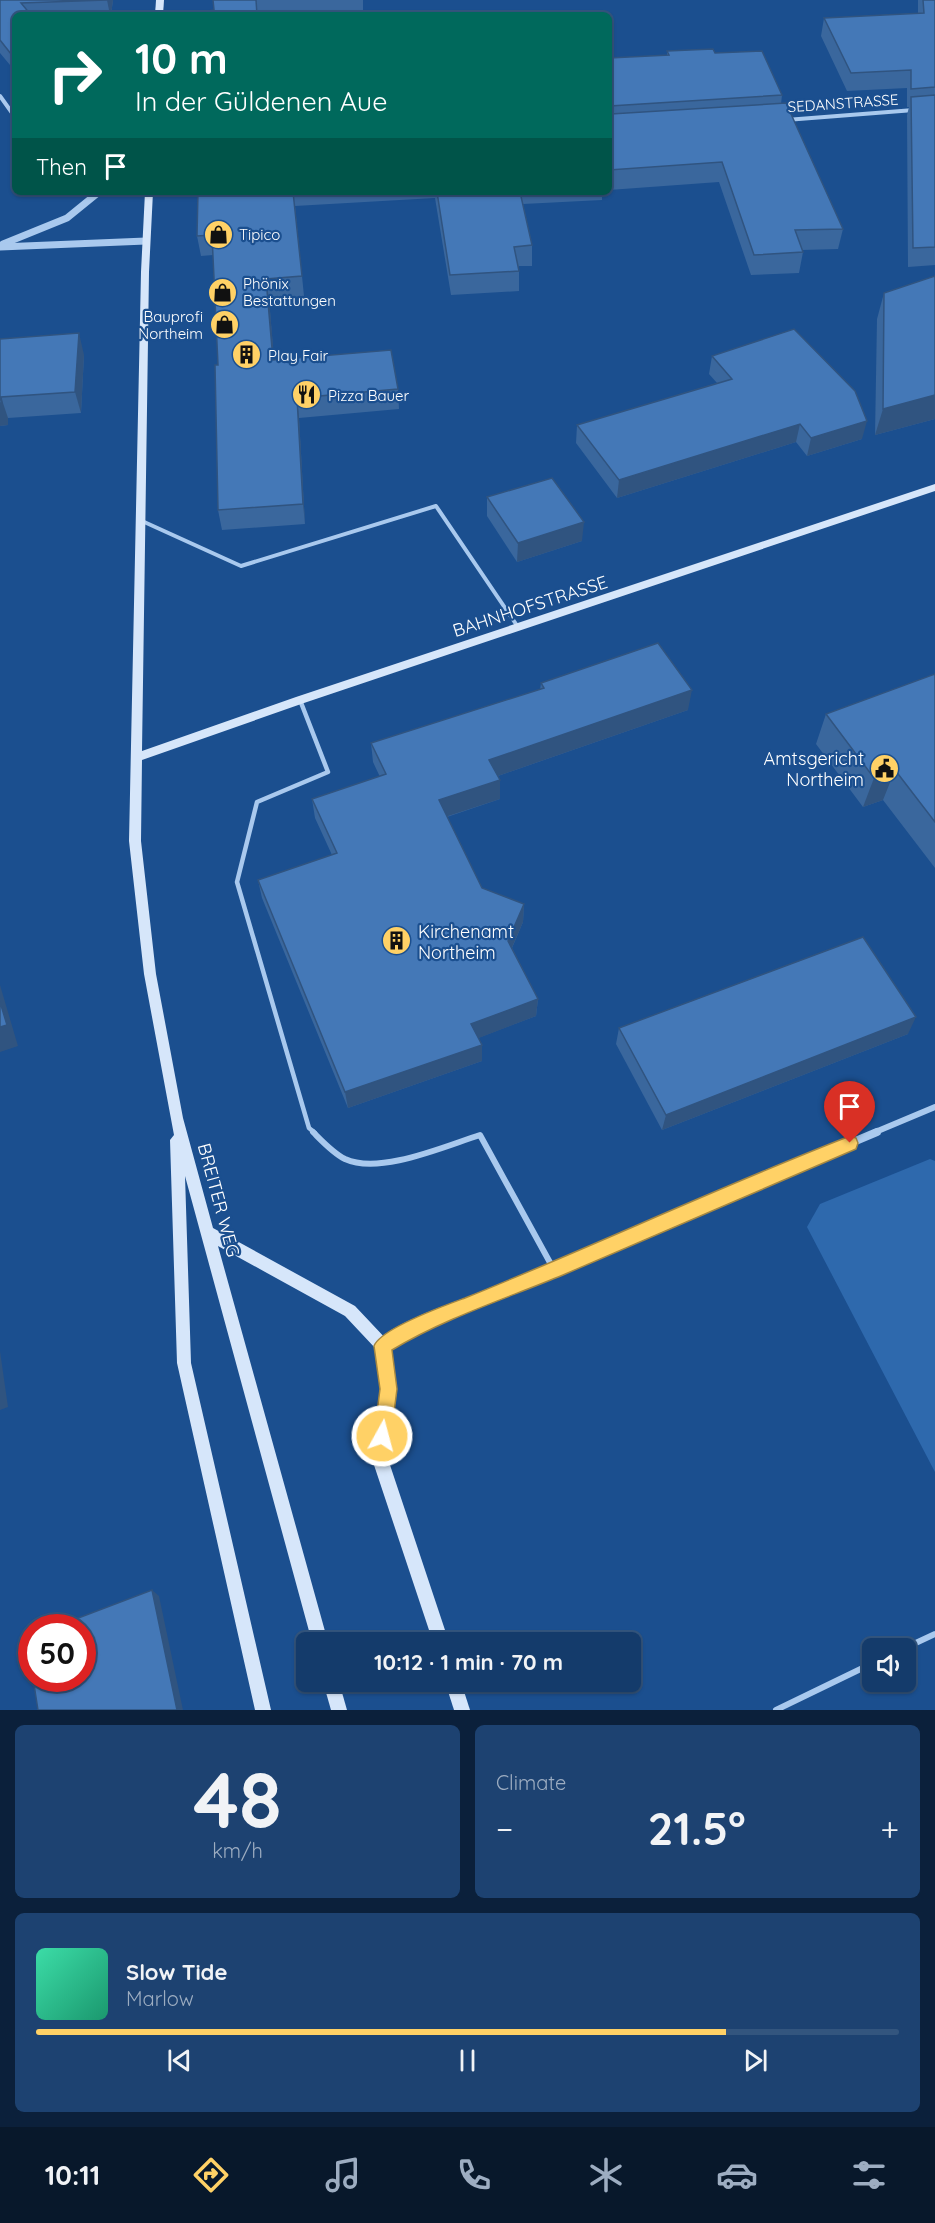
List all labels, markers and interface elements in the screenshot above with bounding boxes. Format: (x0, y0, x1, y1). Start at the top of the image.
text: 10 m (135, 32, 228, 85)
icon: right (36, 36, 114, 114)
text: In der Güldenen Aue (135, 84, 387, 118)
street label: SEDANSTRASSE (787, 90, 899, 116)
icon: arrive (99, 150, 132, 183)
text: Then (36, 153, 87, 181)
shop icon: Tipico (202, 218, 234, 250)
place label: Tipico (239, 225, 280, 244)
place label: Phönix Bestattungen (243, 274, 336, 310)
shop icon: Phönix Bestattungen (206, 276, 238, 308)
place label: Bauprofi Northeim (138, 307, 203, 343)
shop icon: Bauprofi Northeim (208, 309, 240, 341)
building icon: Play Fair (231, 339, 263, 371)
place label: Play Fair (268, 346, 329, 365)
restaurant icon: Pizza Bauer (291, 379, 323, 411)
place label: Pizza Bauer (328, 386, 409, 405)
street label: BAHNHOFSTRASSE (450, 570, 610, 642)
place label: Amtsgericht Northeim (764, 747, 864, 791)
public building icon: Amtsgericht Northeim (869, 752, 901, 784)
place label: Kirchenamt Northeim (418, 920, 514, 964)
building icon: Kirchenamt Northeim (381, 925, 413, 957)
pin (824, 1081, 875, 1143)
icon: arrive (833, 1090, 866, 1123)
street label: BREITER WEG (193, 1141, 245, 1259)
position arrow (350, 1404, 414, 1468)
speed limit sign: 50 (18, 1614, 96, 1692)
map controls (862, 1638, 916, 1692)
button: sound (862, 1638, 916, 1692)
text: 10:12 · 1 min · 70 m (374, 1648, 563, 1676)
text: 48 (193, 1750, 282, 1848)
text: Climate (496, 1770, 566, 1795)
text: 21.5° (648, 1800, 746, 1856)
text: − (496, 1808, 513, 1849)
text: + (880, 1808, 899, 1849)
text: km/h (212, 1838, 263, 1863)
text: Slow Tide (126, 1958, 227, 1986)
text: Marlow (126, 1986, 194, 2011)
icon: previous (163, 2044, 196, 2077)
icon: pause (451, 2044, 484, 2077)
icon: next (739, 2044, 772, 2077)
icon: directions (190, 2154, 232, 2196)
icon: music (322, 2154, 364, 2196)
icon: phone (453, 2154, 495, 2196)
icon: climate (585, 2154, 627, 2196)
icon: car (716, 2154, 758, 2196)
icon: filters (848, 2154, 890, 2196)
text: 10:11 (45, 2158, 100, 2192)

